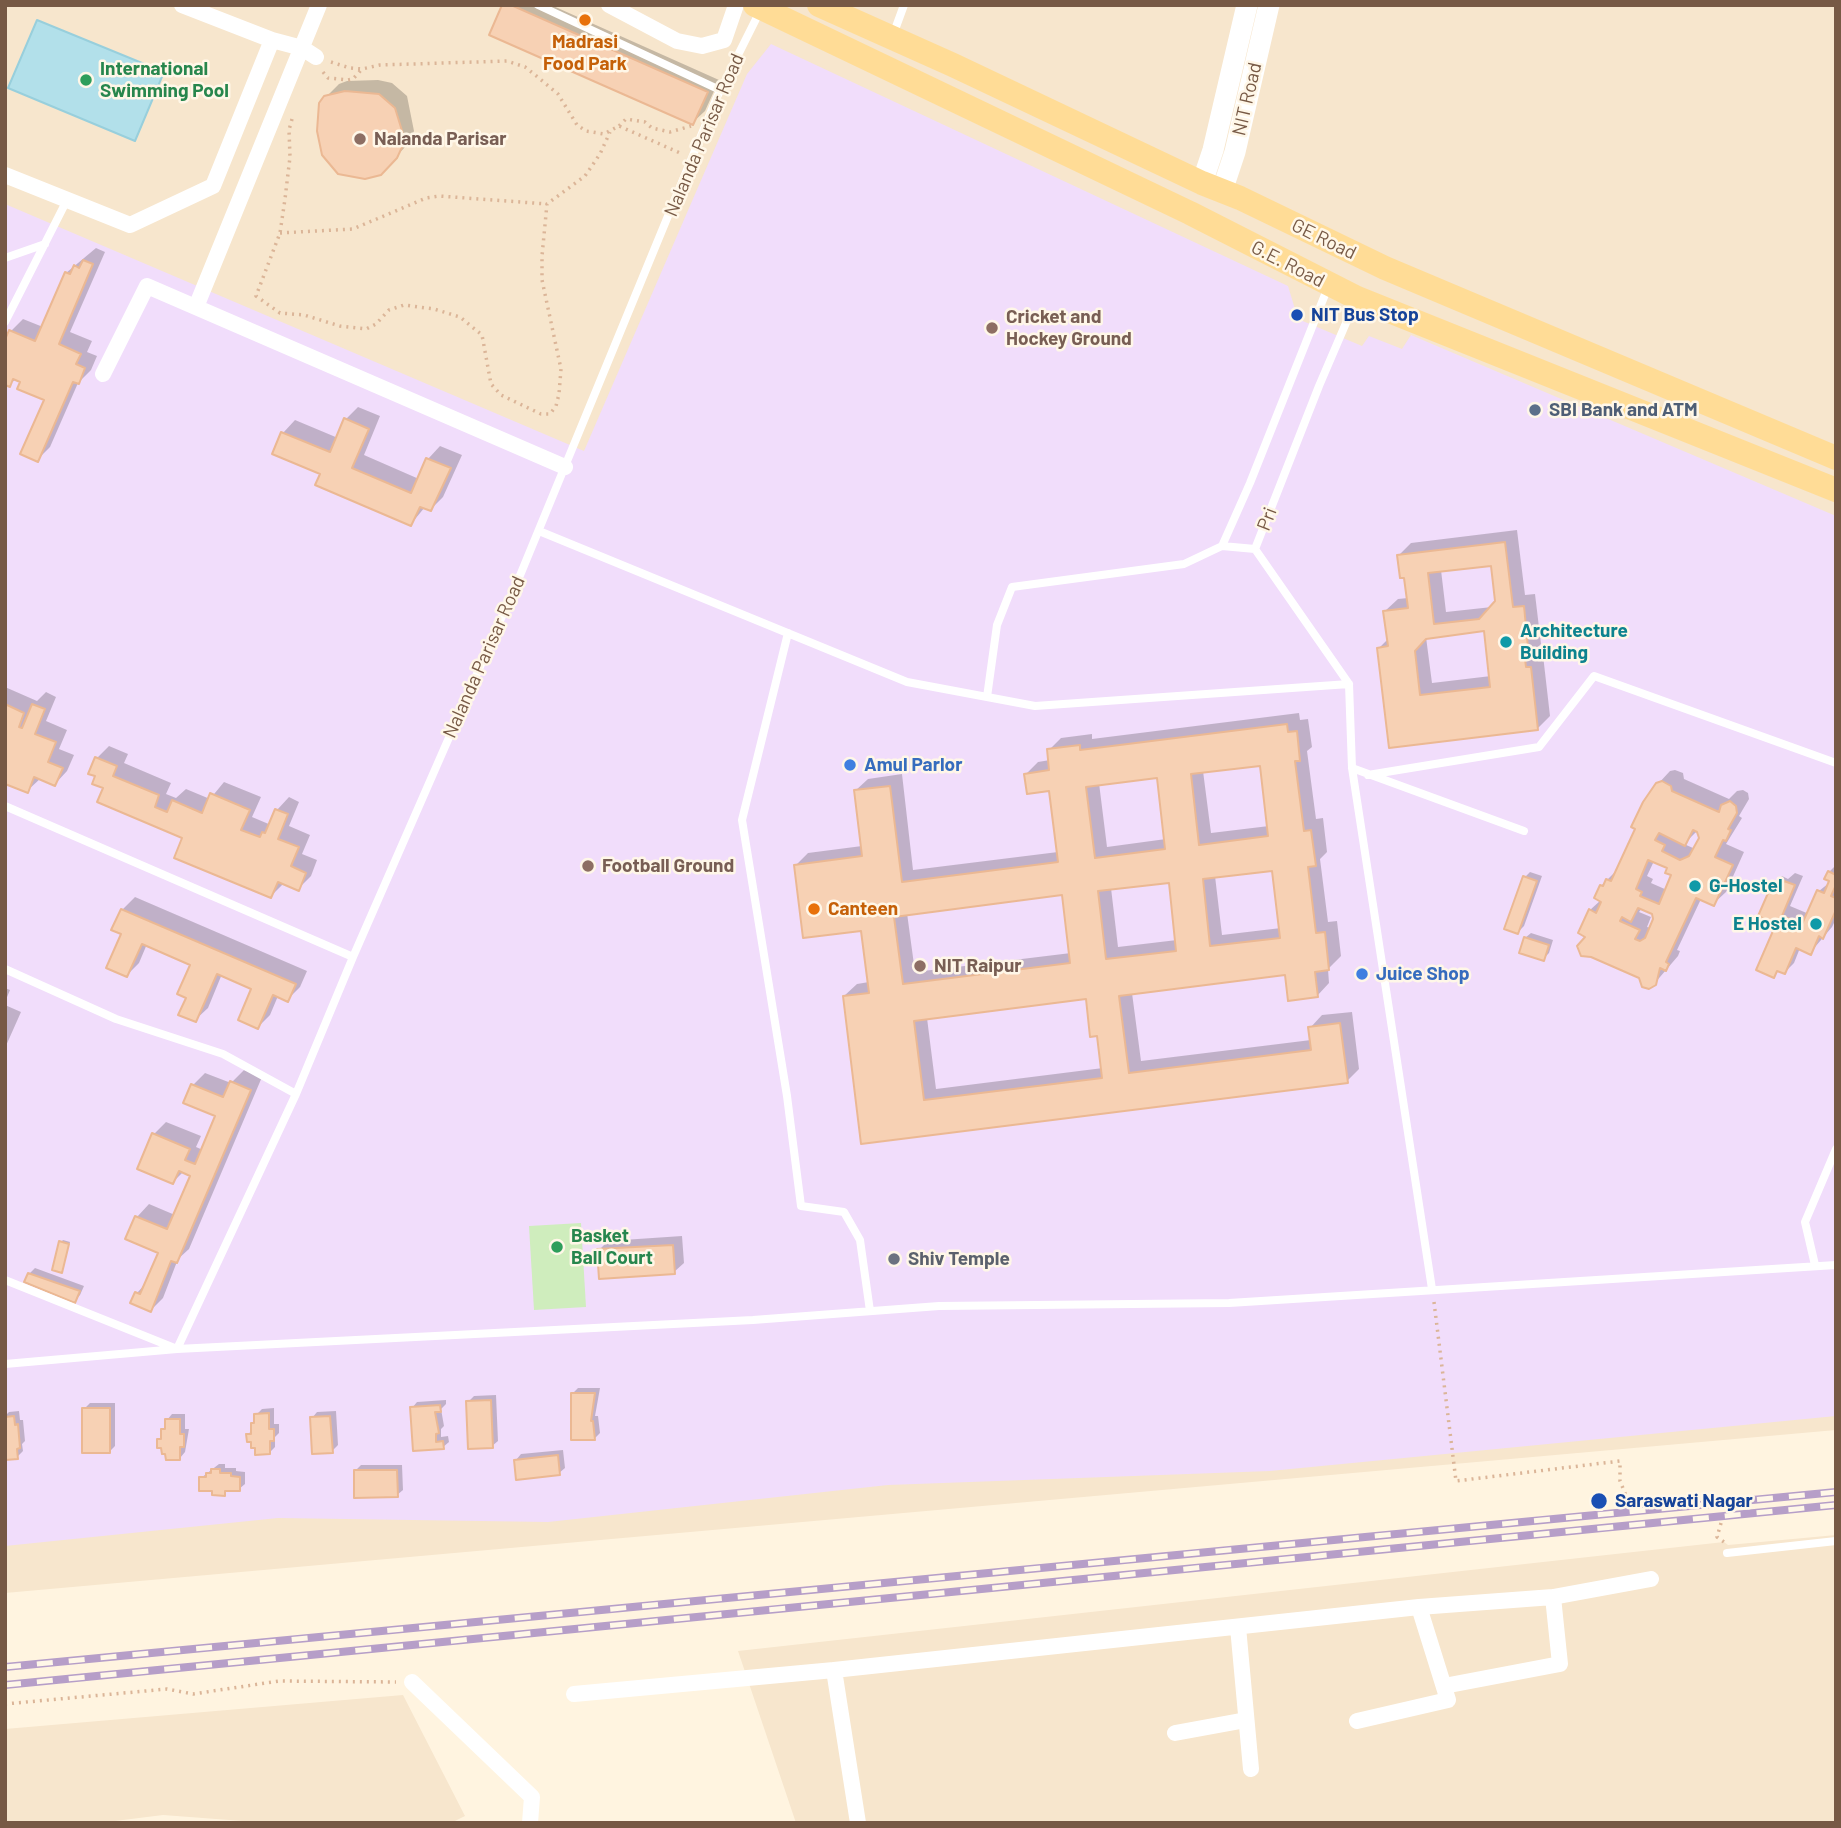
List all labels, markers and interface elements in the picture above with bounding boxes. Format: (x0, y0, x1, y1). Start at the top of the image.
marker: Madrasi Food Park (577, 12, 593, 28)
place label: Madrasi Food Park (543, 31, 627, 75)
street label: Nalanda Parisar Road (659, 50, 749, 220)
place label: International Swimming Pool (100, 58, 229, 102)
street label: NIT Road (1228, 60, 1266, 138)
marker: International Swimming Pool (78, 72, 94, 88)
place label: Nalanda Parisar (374, 128, 506, 150)
marker: Nalanda Parisar (352, 131, 368, 147)
street label: GE Road (1288, 214, 1360, 264)
street label: G.E. Road (1247, 236, 1329, 292)
place label: NIT Bus Stop (1311, 304, 1419, 326)
place label: Cricket and Hockey Ground (1006, 306, 1132, 350)
marker: NIT Bus Stop (1289, 307, 1305, 323)
marker: Cricket and Hockey Ground (984, 320, 1000, 336)
place label: SBI Bank and ATM (1549, 399, 1698, 421)
marker: SBI Bank and ATM (1527, 402, 1543, 418)
street label: Pri (1252, 504, 1282, 534)
street label: Nalanda Parisar Road (438, 572, 530, 742)
place label: Architecture Building (1520, 620, 1628, 664)
marker: Architecture Building (1498, 634, 1514, 650)
place label: Amul Parlor (864, 754, 962, 776)
marker: Amul Parlor (842, 757, 858, 773)
place label: Football Ground (602, 855, 734, 877)
marker: Football Ground (580, 858, 596, 874)
place label: G-Hostel (1709, 875, 1783, 897)
marker: G-Hostel (1687, 878, 1703, 894)
place label: Canteen (828, 898, 898, 920)
marker: Canteen (806, 901, 822, 917)
place label: E Hostel (1733, 913, 1802, 935)
marker: E Hostel (1808, 916, 1824, 932)
place label: NIT Raipur (934, 955, 1022, 977)
marker: NIT Raipur (912, 958, 928, 974)
place label: Juice Shop (1376, 963, 1470, 985)
marker: Juice Shop (1354, 966, 1370, 982)
place label: Basket Ball Court (571, 1225, 653, 1269)
marker: Basket Ball Court (549, 1239, 565, 1255)
place label: Shiv Temple (908, 1248, 1010, 1270)
marker: Shiv Temple (886, 1251, 902, 1267)
place label: Saraswati Nagar (1615, 1490, 1753, 1512)
marker: Saraswati Nagar (1589, 1491, 1609, 1511)

